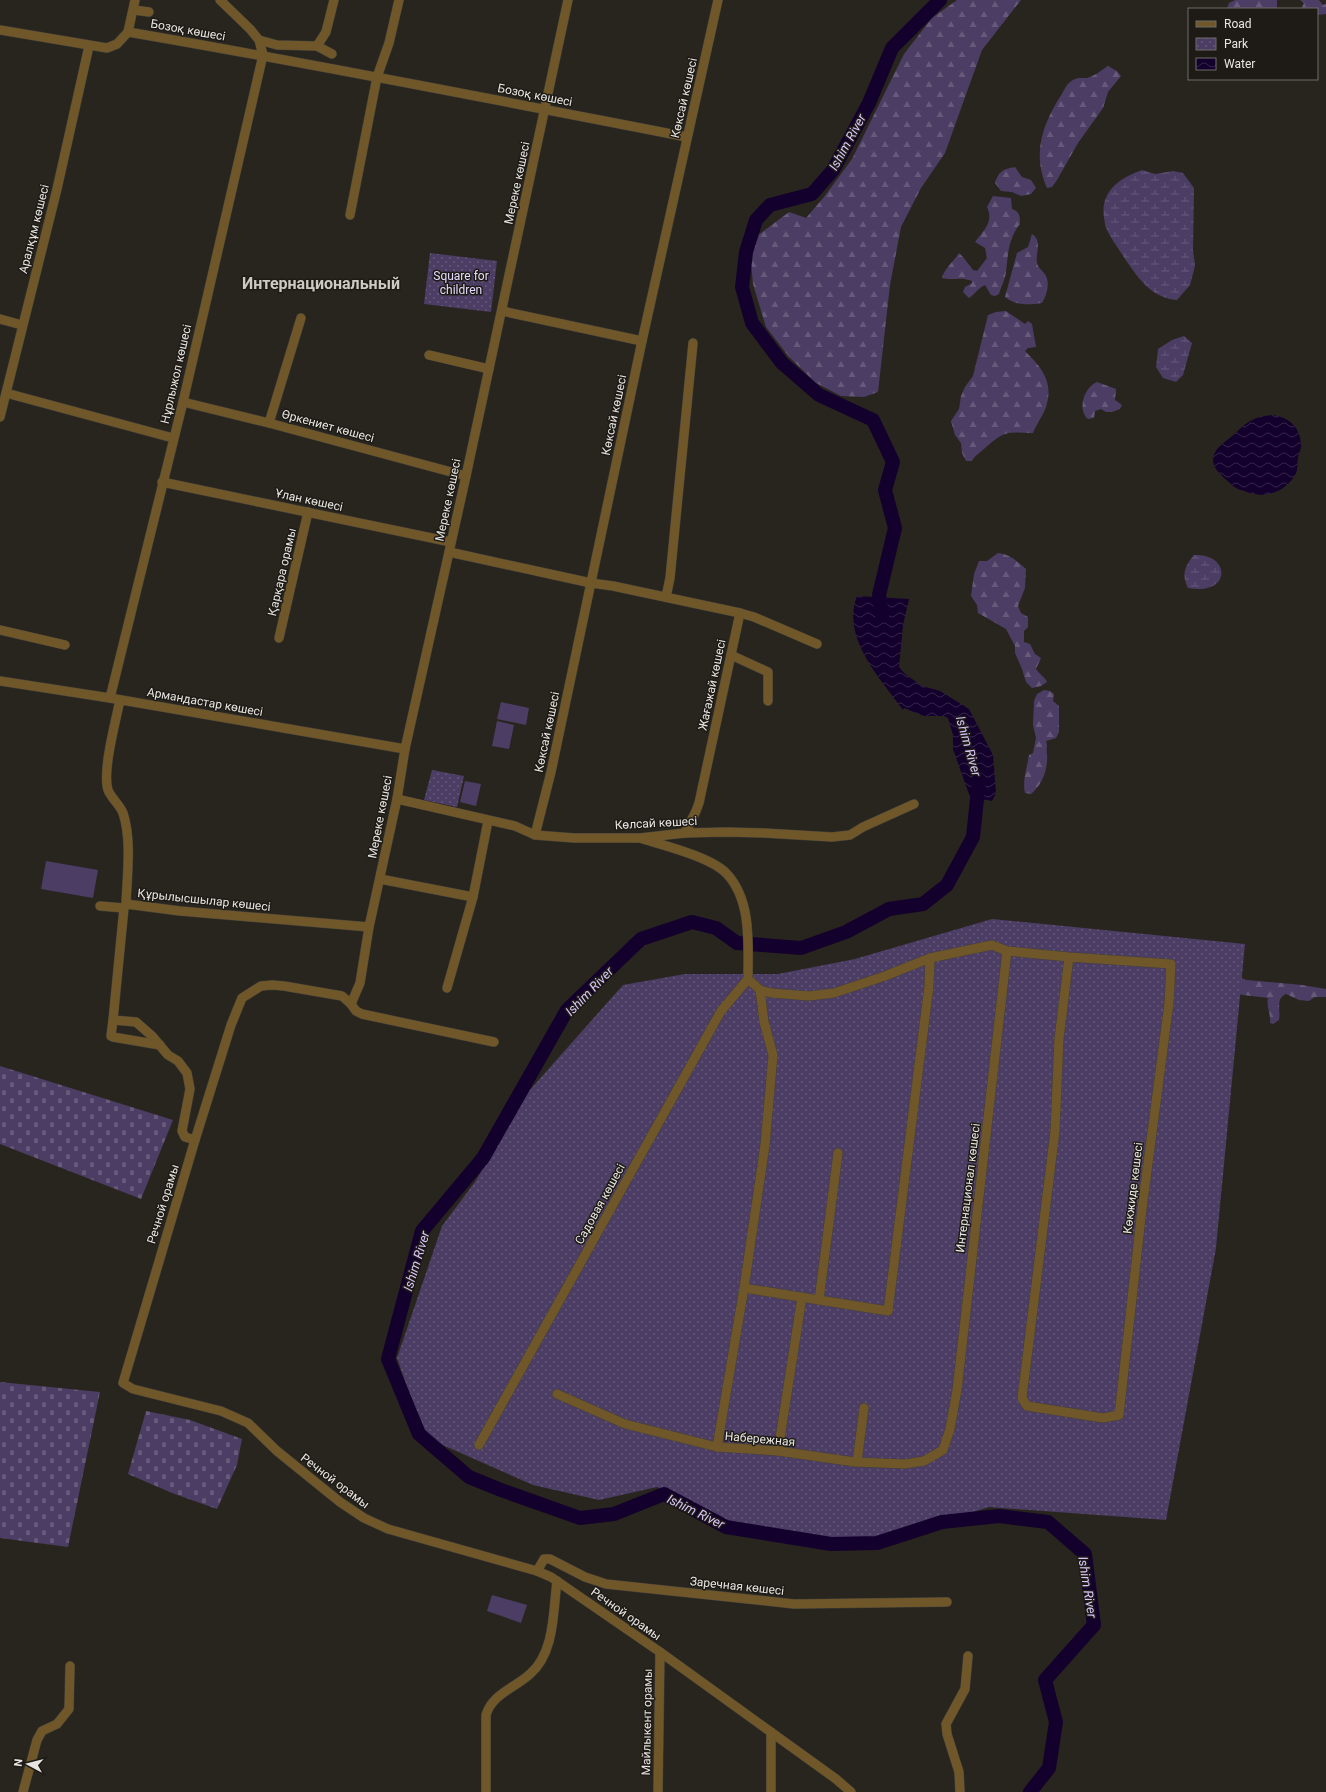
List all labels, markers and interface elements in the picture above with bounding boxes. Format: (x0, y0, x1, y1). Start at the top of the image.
legend (1188, 8, 1318, 80)
street label: Бозоқ көшесі (149, 17, 227, 43)
text: Road (1224, 17, 1252, 31)
text: Park (1224, 37, 1249, 51)
street label: Көксай көшесі (668, 56, 700, 140)
text: Water (1224, 57, 1255, 71)
street label: Бозоқ көшесі (496, 81, 574, 109)
water label: Ishim River (826, 111, 869, 173)
street label: Мереке көшесі (501, 140, 533, 226)
street label: Аралқұм көшесі (16, 183, 52, 275)
park label: Square for children (433, 269, 489, 297)
district label: Интернациональный (242, 274, 400, 293)
street label: Нұрлыжол көшесі (158, 323, 194, 425)
street label: Көксай көшесі (599, 373, 629, 457)
street label: Өркениет көшесі (280, 407, 376, 445)
street label: Мереке көшесі (432, 457, 464, 543)
street label: Ұлан көшесі (274, 486, 344, 514)
street label: Қарқара орамы (265, 527, 299, 617)
street label: Жағажай көшесі (695, 638, 729, 732)
street label: Армандастар көшесі (146, 685, 264, 719)
street label: Көксай көшесі (532, 690, 562, 774)
water label: Ishim River (953, 714, 984, 779)
street label: Мереке көшесі (365, 774, 395, 860)
street label: Көлсай көшесі (614, 814, 698, 832)
street label: Құрылысшылар көшесі (137, 886, 271, 914)
water label: Ishim River (562, 963, 617, 1019)
street label: Интернационал көшесі (953, 1123, 983, 1253)
street label: Көкжиде көшесі (1120, 1141, 1146, 1235)
street label: Садовая көшесі (572, 1161, 628, 1247)
street label: Речной орамы (144, 1163, 182, 1245)
water label: Ishim River (400, 1229, 433, 1293)
street label: Набережная (724, 1429, 796, 1449)
street label: Речной орамы (298, 1451, 372, 1511)
water label: Ishim River (665, 1491, 728, 1532)
water label: Ishim River (1075, 1555, 1100, 1620)
street label: Заречная көшесі (689, 1574, 785, 1598)
street label: Речной орамы (588, 1585, 664, 1643)
street label: Майлыкент орамы (639, 1668, 655, 1776)
north arrow (8, 1744, 48, 1784)
text: N (12, 1758, 26, 1767)

